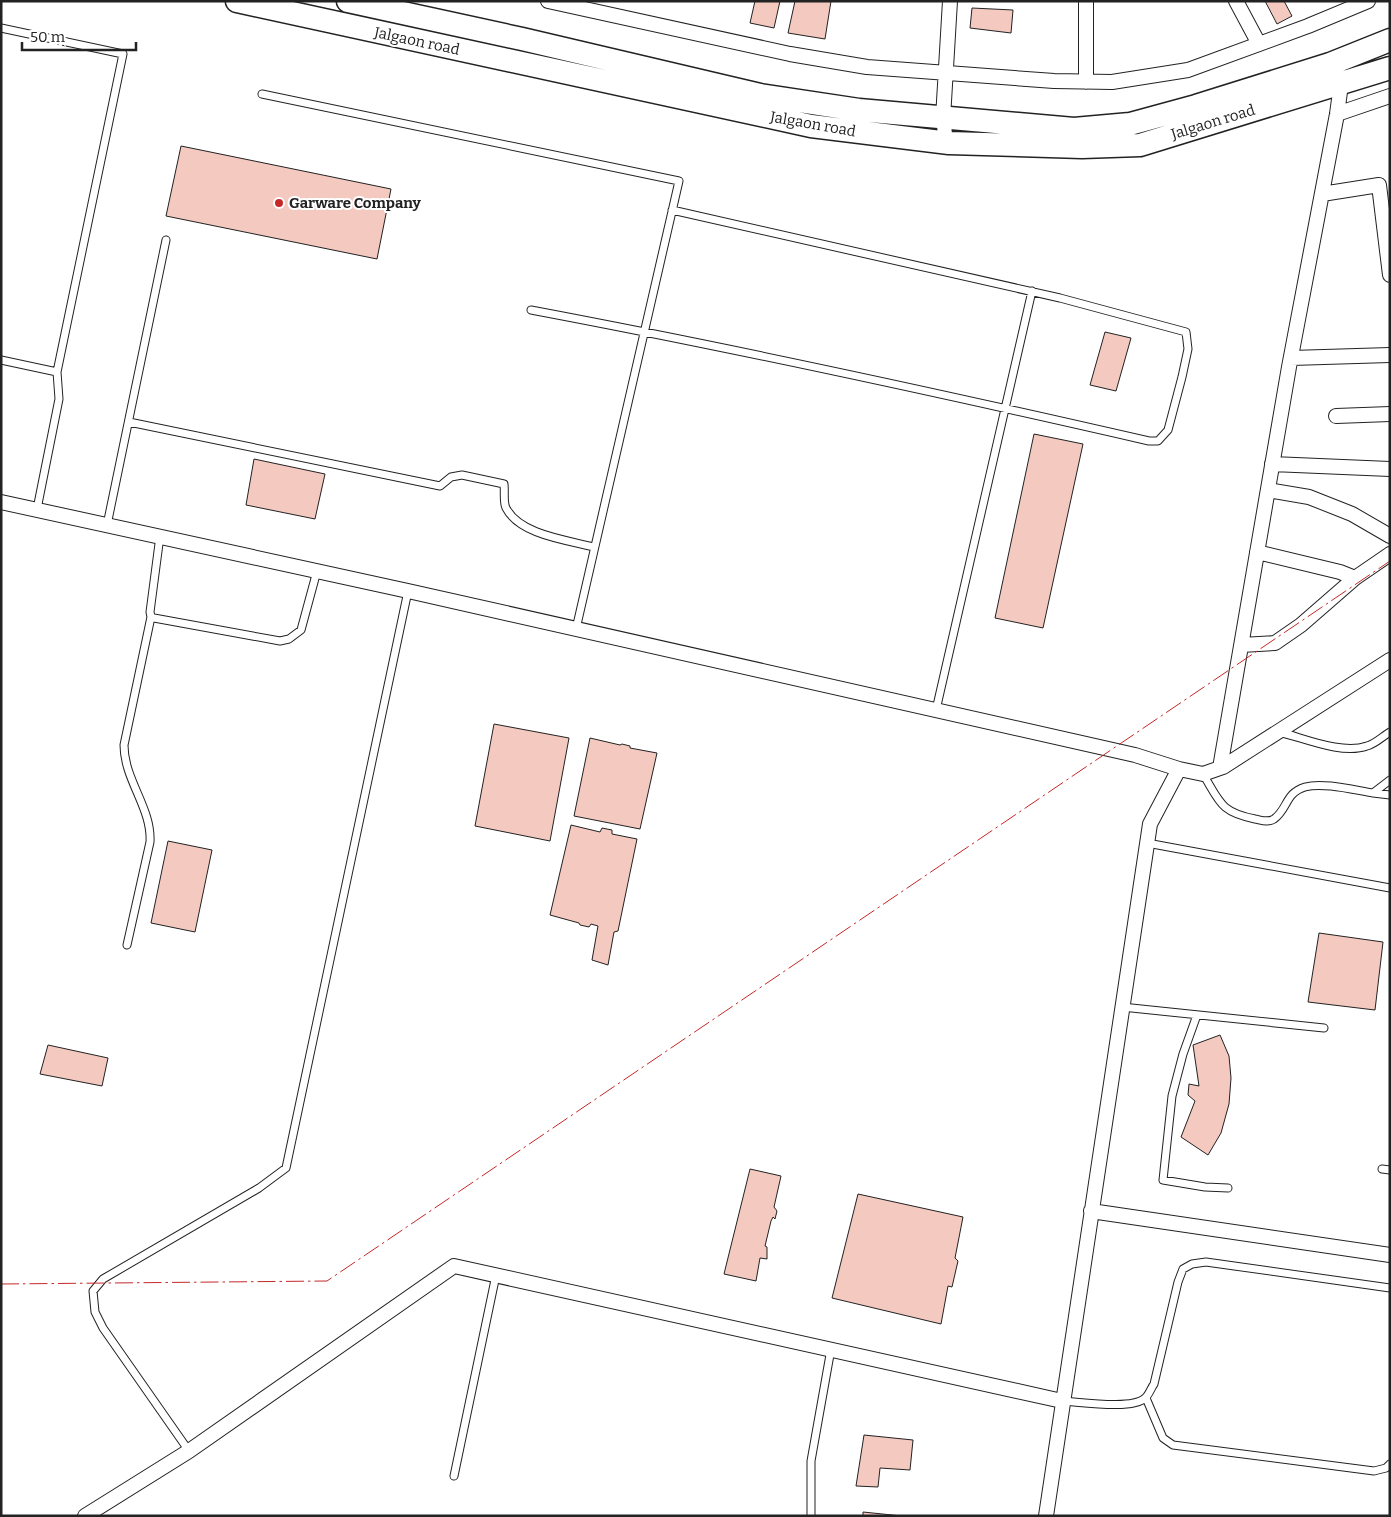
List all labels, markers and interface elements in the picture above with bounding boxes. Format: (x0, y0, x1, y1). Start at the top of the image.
scale bar (22, 20, 136, 52)
street label: Jalgaon road (372, 23, 461, 59)
text: 50 m (30, 28, 66, 46)
street label: Jalgaon road (1168, 101, 1257, 144)
street label: Jalgaon road (768, 107, 857, 140)
place label: Garware Company (289, 194, 422, 212)
marker: Garware Company (273, 197, 285, 209)

